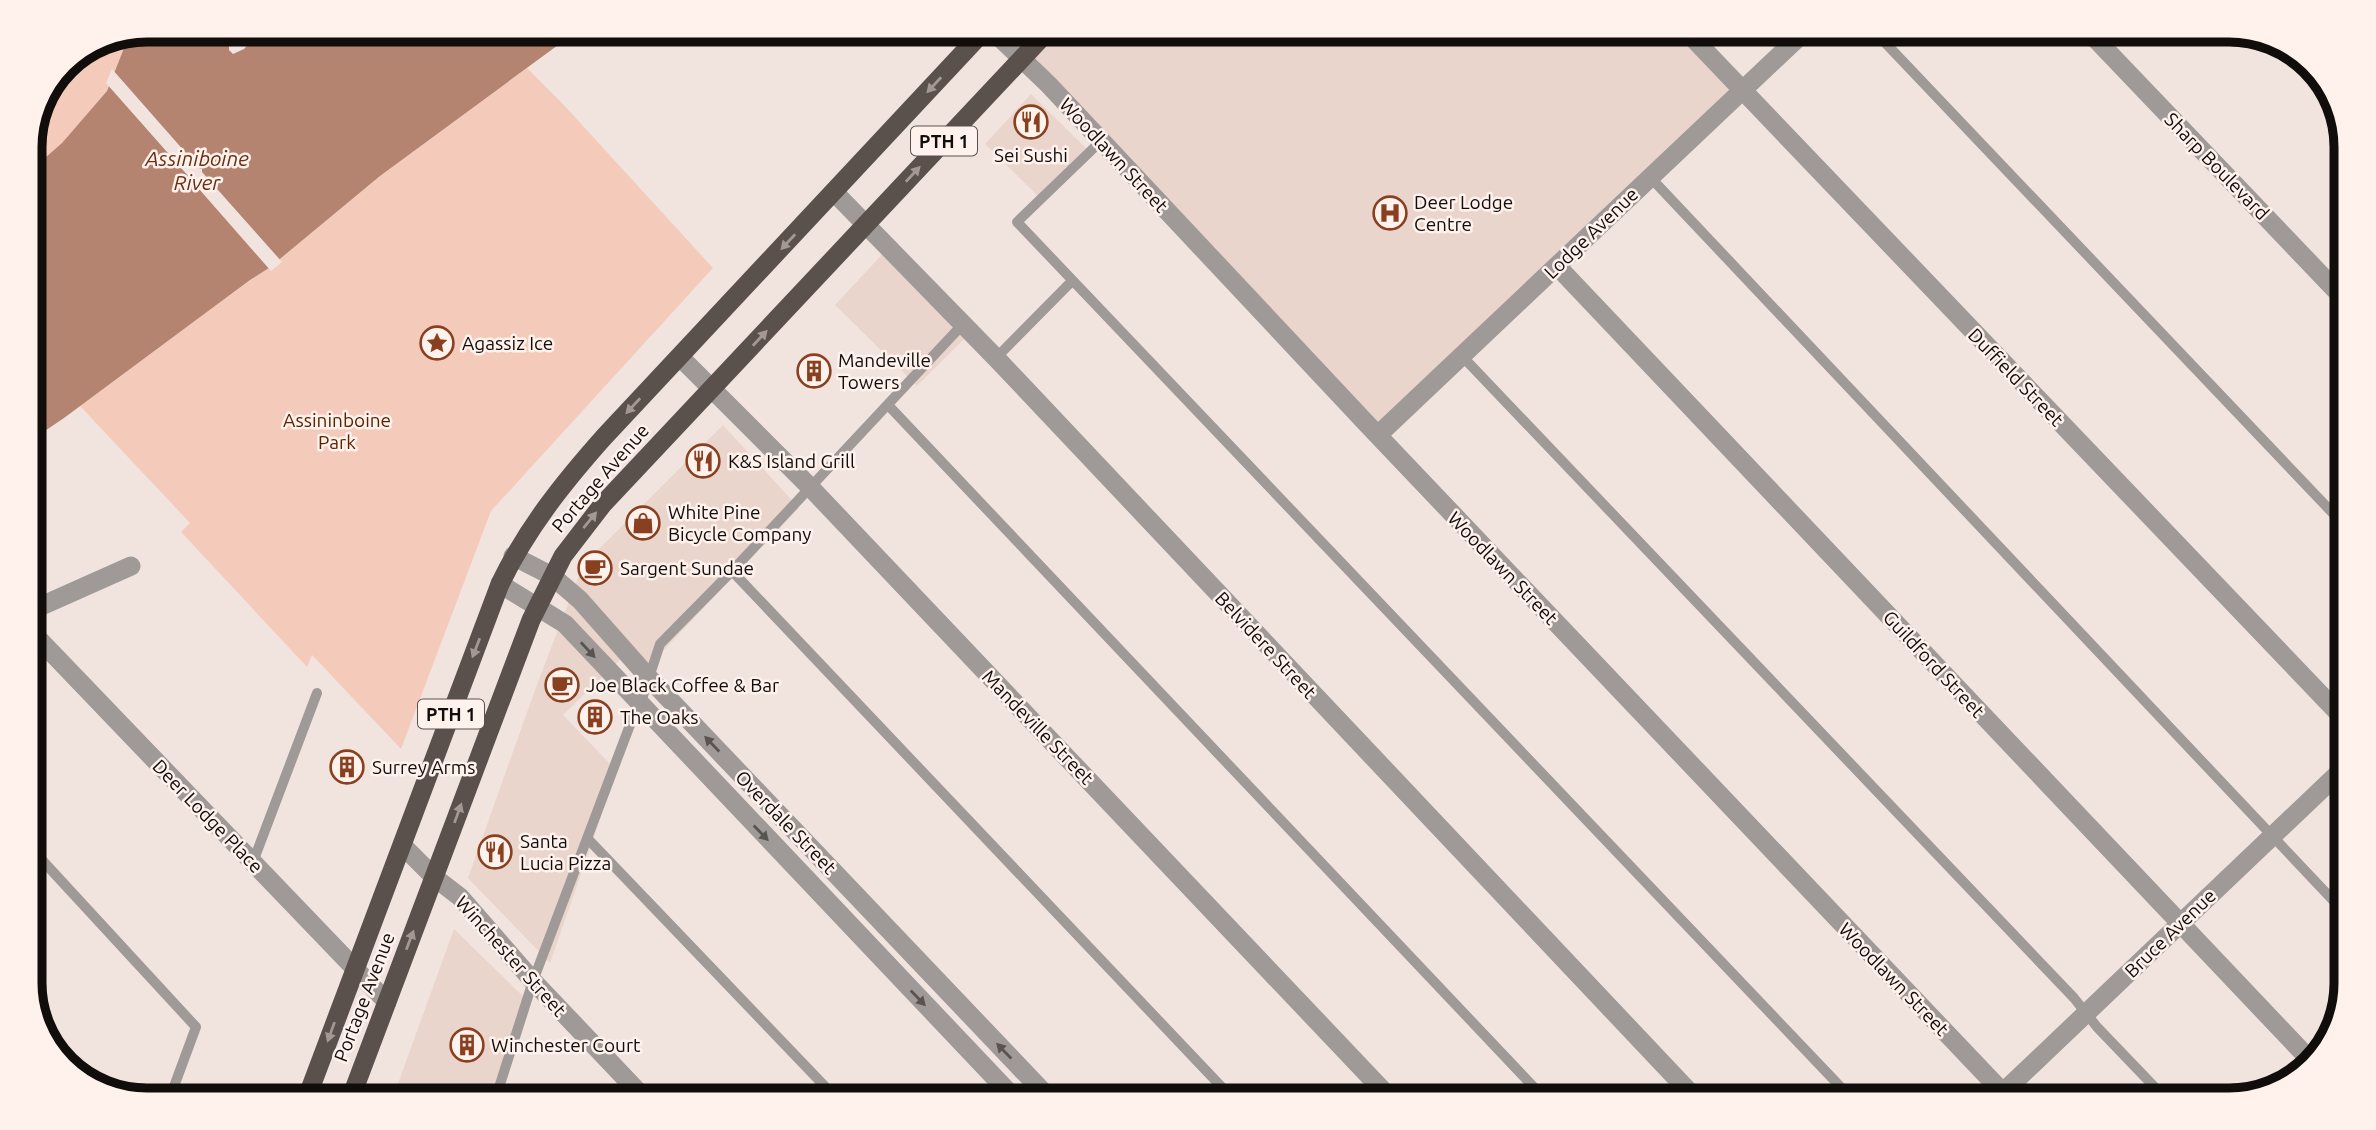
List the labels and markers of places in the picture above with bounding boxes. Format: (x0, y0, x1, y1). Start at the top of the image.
restaurant icon: Sei Sushi (1012, 103, 1050, 141)
place label: Sei Sushi (994, 144, 1068, 166)
place label: Deer Lodge Centre (1414, 191, 1513, 235)
hospital icon: Deer Lodge Centre (1371, 194, 1409, 232)
place icon: Agassiz Ice (418, 324, 456, 362)
place label: Agassiz Ice (462, 332, 553, 354)
place label: Mandeville Towers (838, 349, 931, 393)
building icon: Mandeville Towers (795, 352, 833, 390)
restaurant icon: K&S Island Grill (684, 442, 722, 480)
place label: K&S Island Grill (728, 450, 855, 472)
place label: White Pine Bicycle Company (668, 501, 811, 545)
shop icon: White Pine Bicycle Company (624, 504, 662, 542)
cafe icon: Sargent Sundae (576, 549, 614, 587)
place label: Sargent Sundae (620, 557, 754, 579)
cafe icon: Joe Black Coffee & Bar (543, 666, 581, 704)
place label: Joe Black Coffee & Bar (586, 674, 779, 696)
building icon: The Oaks (576, 698, 614, 736)
place label: The Oaks (620, 706, 699, 728)
building icon: Surrey Arms (328, 748, 366, 786)
place label: Surrey Arms (372, 756, 475, 778)
place label: Santa Lucia Pizza (520, 830, 611, 874)
restaurant icon: Santa Lucia Pizza (476, 833, 514, 871)
building icon: Winchester Court (448, 1026, 486, 1064)
place label: Winchester Court (491, 1034, 641, 1056)

